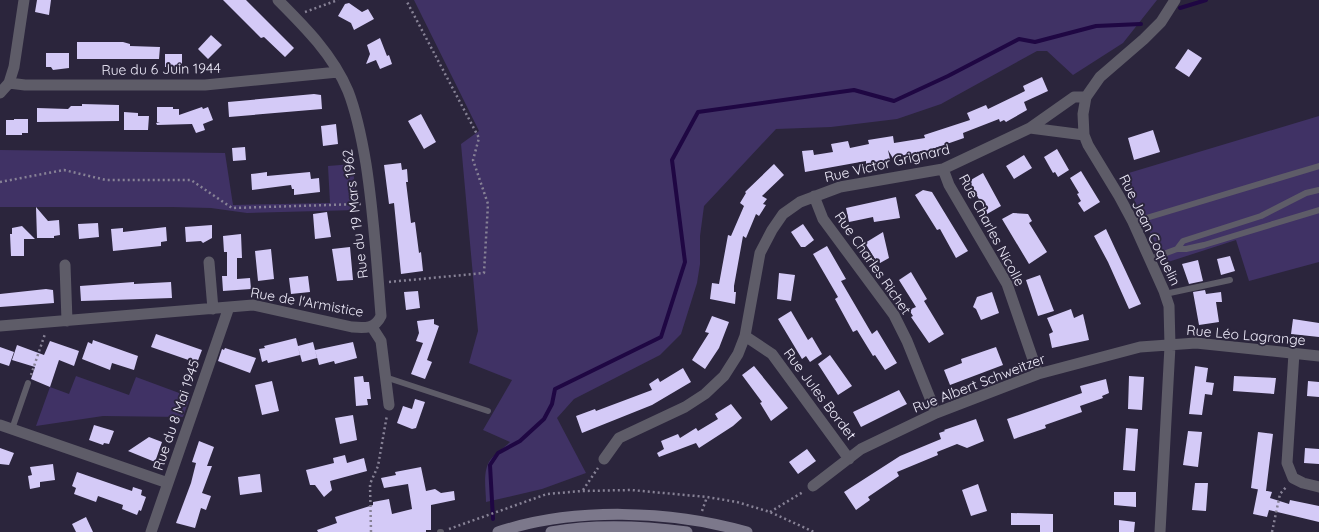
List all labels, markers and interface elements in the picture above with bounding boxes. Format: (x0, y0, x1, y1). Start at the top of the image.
street label: Rue du 6 Juin 1944 (101, 59, 221, 79)
street label: Rue Victor Grignard (823, 140, 951, 186)
street label: Rue du 19 Mars 1962 (338, 148, 372, 280)
street label: Rue Charles Nicolle (955, 171, 1029, 289)
street label: Rue Jean Coquelin (1115, 171, 1185, 289)
street label: Rue Charles Richet (831, 208, 915, 318)
street label: Rue de l'Armistice (249, 283, 365, 321)
street label: Rue Léo Lagrange (1186, 321, 1306, 349)
street label: Rue Jules Bordet (780, 345, 860, 444)
street label: Rue Albert Schweitzer (910, 349, 1048, 417)
street label: Rue du 8 Mai 1945 (149, 357, 203, 473)

